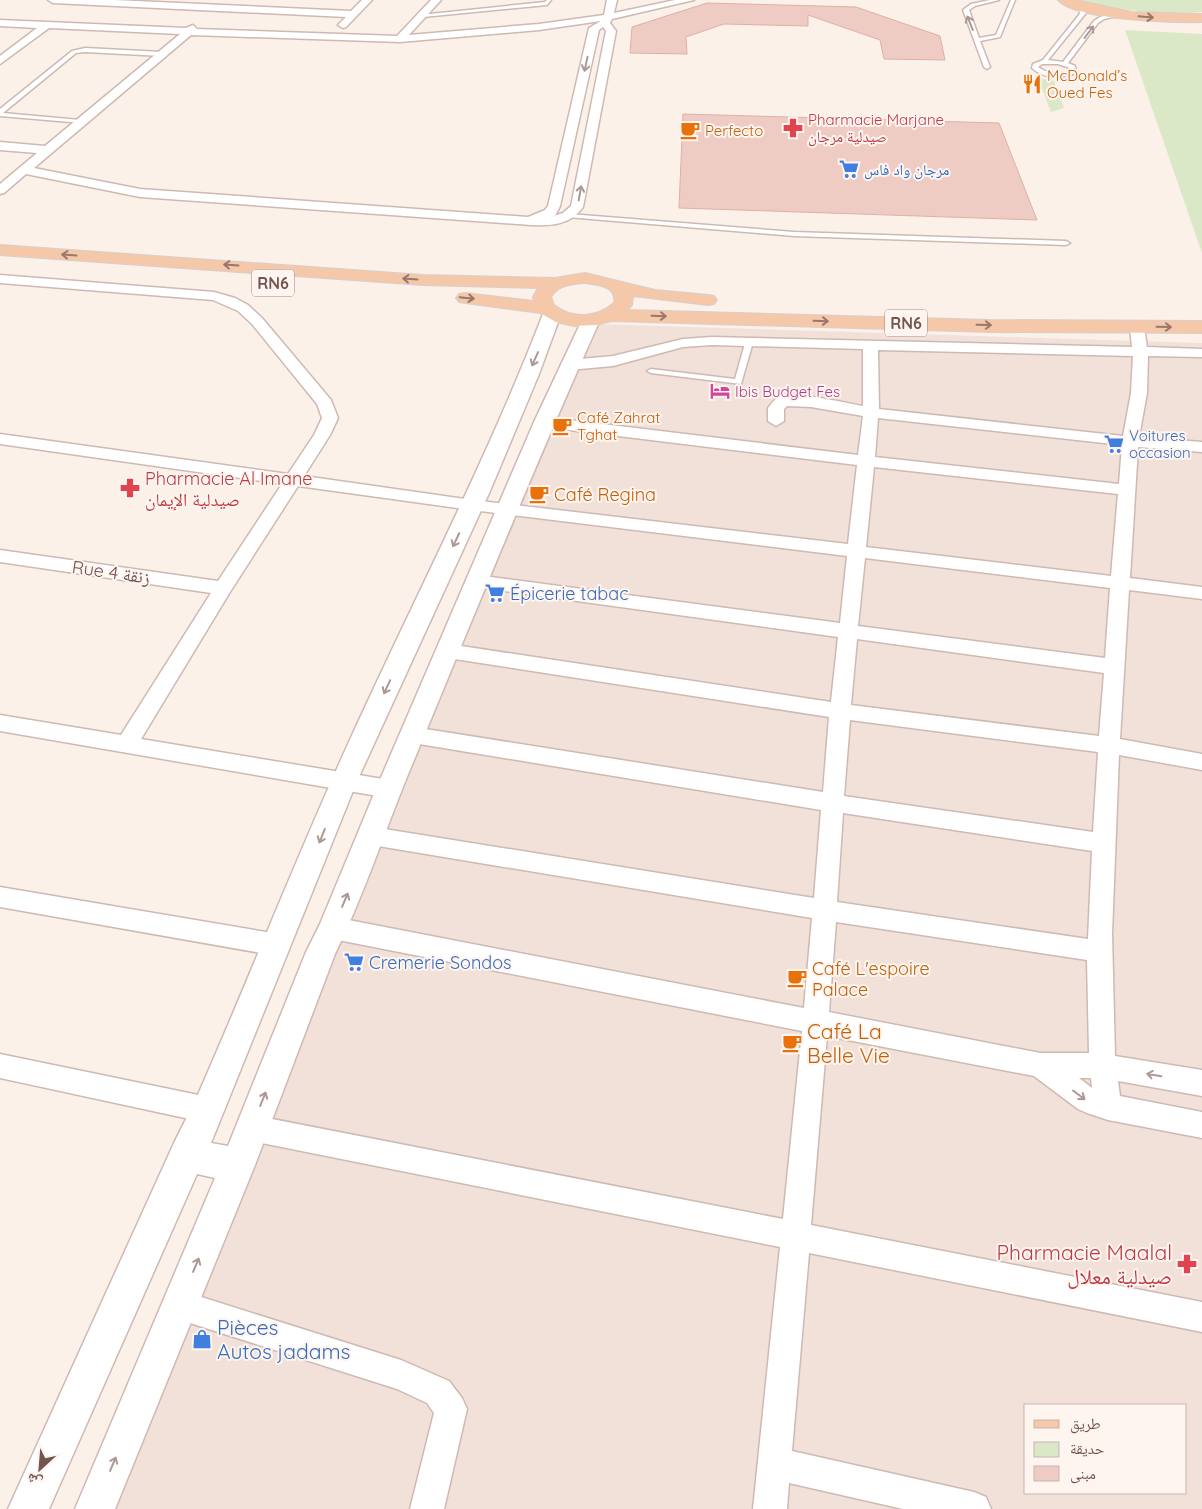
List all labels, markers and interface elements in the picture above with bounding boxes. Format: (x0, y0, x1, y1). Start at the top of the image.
one-way arrow (1137, 12, 1153, 22)
one-way arrow (964, 16, 974, 31)
one-way arrow (1084, 25, 1094, 39)
one-way arrow (581, 55, 590, 71)
place label: McDonald’s Oued Fes (1047, 66, 1127, 102)
restaurant icon: McDonald’s Oued Fes (1021, 73, 1043, 95)
place label: Pharmacie Marjane صيدلية مرجان (808, 110, 944, 147)
pharmacy icon: Pharmacie Marjane صيدلية مرجان (782, 117, 804, 139)
cafe icon: Perfecto (679, 119, 701, 141)
place label: Perfecto (705, 121, 763, 140)
supermarket icon: مرجان واد فاس (838, 158, 860, 180)
place label: مرجان واد فاس (864, 160, 949, 180)
one-way arrow (575, 185, 585, 201)
one-way arrow (61, 250, 77, 259)
one-way arrow (223, 261, 239, 270)
road number: RN6 (252, 270, 294, 296)
one-way arrow (403, 275, 419, 284)
one-way arrow (459, 294, 475, 303)
road number: RN6 (885, 309, 927, 336)
one-way arrow (651, 311, 667, 320)
one-way arrow (813, 316, 829, 325)
one-way arrow (975, 321, 991, 330)
one-way arrow (1155, 322, 1171, 332)
one-way arrow (530, 351, 540, 366)
hotel icon: Ibis Budget Fes (709, 380, 731, 402)
place label: Ibis Budget Fes (735, 382, 840, 401)
place label: Café Zahrat Tghat (577, 408, 660, 444)
cafe icon: Café Zahrat Tghat (551, 415, 573, 437)
place label: Voitures occasion (1129, 426, 1191, 462)
supermarket icon: Voitures occasion (1103, 433, 1125, 455)
place label: Pharmacie Al Imane صيدلية الإيمان (145, 467, 312, 511)
pharmacy icon: Pharmacie Al Imane صيدلية الإيمان (119, 477, 141, 499)
cafe icon: Café Regina (528, 483, 550, 505)
place label: Café Regina (554, 483, 656, 506)
one-way arrow (450, 532, 460, 547)
street label: Rue 4 زنقة (70, 555, 152, 589)
supermarket icon: Épicerie tabac (484, 582, 506, 604)
place label: Épicerie tabac (510, 582, 629, 605)
one-way arrow (382, 679, 392, 694)
one-way arrow (316, 828, 326, 843)
one-way arrow (341, 893, 350, 908)
supermarket icon: Cremerie Sondos (343, 951, 365, 973)
place label: Cremerie Sondos (369, 951, 512, 974)
place label: Café L'espoire Palace (812, 957, 930, 1001)
cafe icon: Café L'espoire Palace (786, 967, 808, 989)
place label: Café La Belle Vie (807, 1018, 890, 1068)
cafe icon: Café La Belle Vie (781, 1032, 803, 1054)
one-way arrow (1146, 1070, 1162, 1080)
one-way arrow (1072, 1089, 1085, 1100)
one-way arrow (260, 1091, 269, 1106)
place label: Pharmacie Maalal صيدلية معلال (996, 1239, 1172, 1289)
pharmacy icon: Pharmacie Maalal صيدلية معلال (1176, 1253, 1198, 1275)
one-way arrow (192, 1258, 201, 1274)
place label: Pièces Autos jadams (217, 1314, 350, 1364)
shop icon: Pièces Autos jadams (191, 1328, 213, 1350)
legend (1024, 1404, 1187, 1494)
text: طريق (1070, 1414, 1101, 1434)
text: حديقة (1070, 1439, 1105, 1458)
north arrow (15, 1444, 65, 1494)
one-way arrow (109, 1457, 119, 1472)
text: مبنى (1070, 1464, 1096, 1484)
text: ش (24, 1469, 45, 1492)

